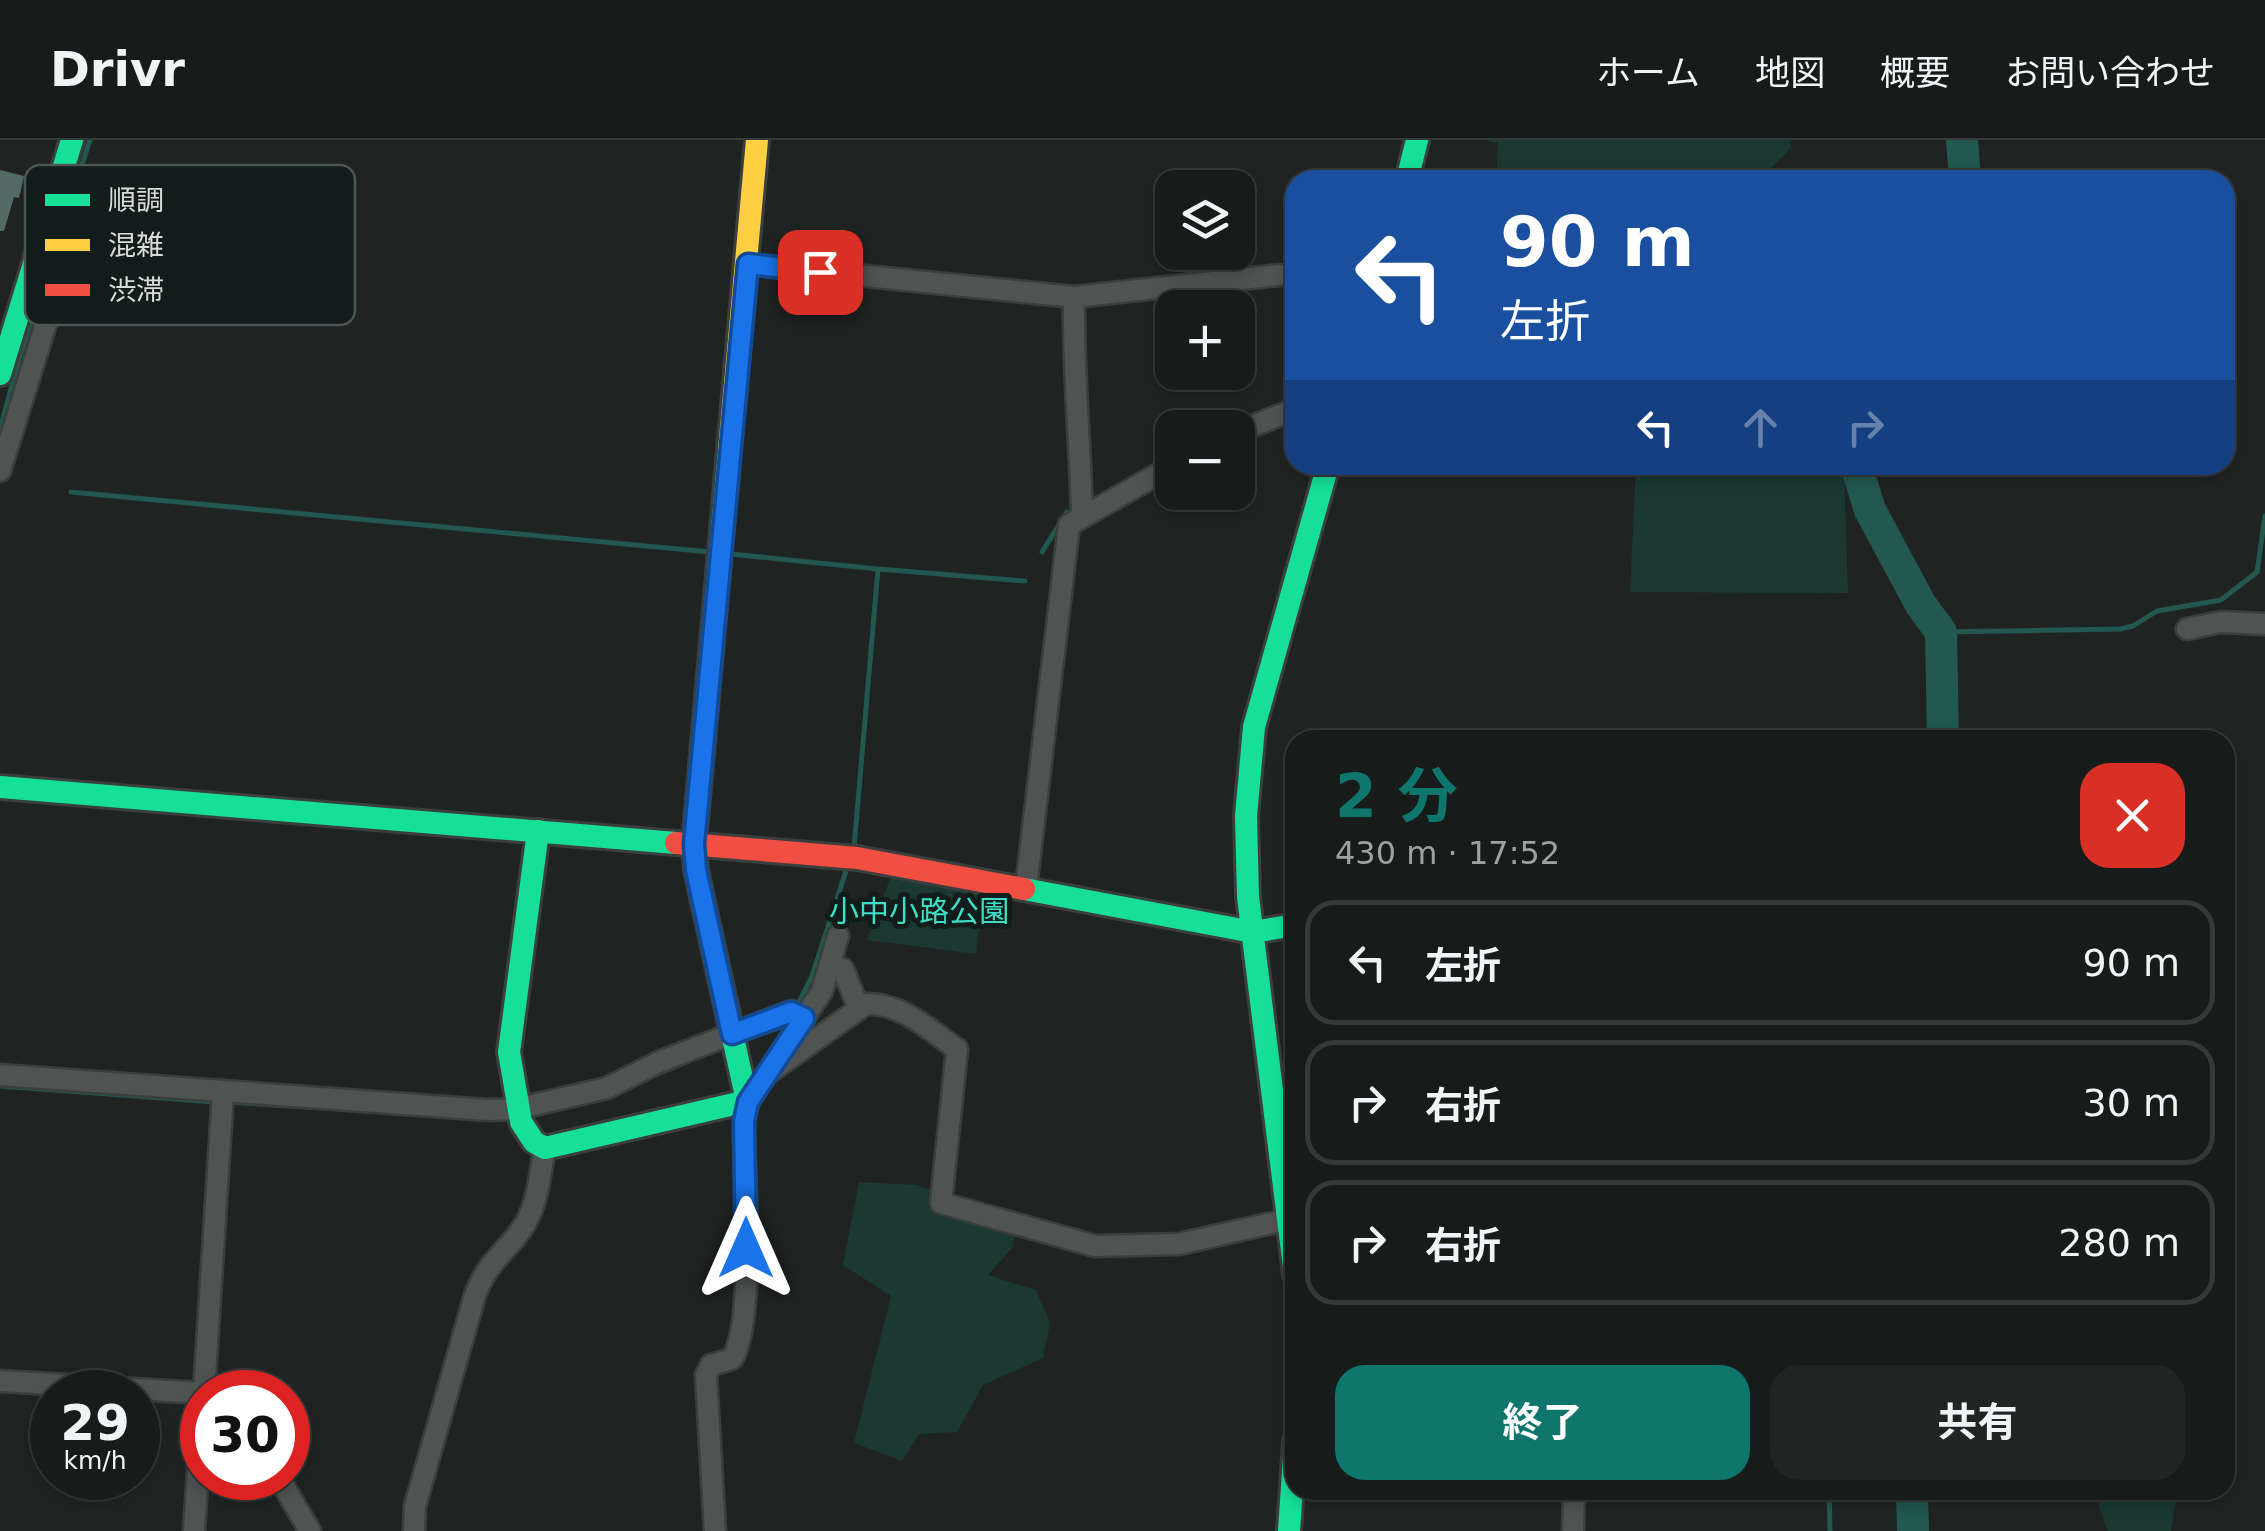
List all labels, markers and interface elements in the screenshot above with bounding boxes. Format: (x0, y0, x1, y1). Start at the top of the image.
text: Drivr (50, 41, 185, 97)
text: ホーム (1596, 53, 1700, 93)
text: 地図 (1755, 53, 1825, 93)
text: 概要 (1880, 53, 1950, 93)
text: お問い合わせ (2005, 53, 2215, 93)
legend (25, 165, 355, 325)
map controls (1155, 170, 1255, 510)
button: layers (1155, 170, 1255, 270)
text: 順調 (108, 184, 164, 217)
text: 90 m (1500, 201, 1695, 283)
icon: left (1335, 210, 1465, 340)
text: 混雑 (108, 229, 164, 262)
pin (778, 230, 863, 315)
icon: arrive (793, 245, 848, 300)
text: 渋滞 (108, 274, 164, 307)
button: + (1155, 290, 1255, 390)
text: 左折 (1500, 295, 1590, 348)
icon: left (1628, 400, 1683, 455)
icon: ahead (1733, 400, 1788, 455)
icon: right (1838, 400, 1893, 455)
button: − (1155, 410, 1255, 510)
text: 2 分 (1335, 761, 1458, 831)
button: close (2080, 763, 2185, 868)
text: 430 m · 17:52 (1335, 834, 1560, 872)
park label: 小中小路公園 (829, 894, 1009, 929)
icon: left (1340, 935, 1395, 990)
text: 90 m (2083, 941, 2180, 985)
text: 左折 (1425, 944, 1501, 988)
icon: right (1340, 1075, 1395, 1130)
text: 30 m (2083, 1081, 2180, 1125)
text: 右折 (1425, 1084, 1501, 1128)
position arrow (694, 1196, 798, 1300)
icon: right (1340, 1215, 1395, 1270)
text: 280 m (2058, 1221, 2180, 1265)
text: 右折 (1425, 1224, 1501, 1268)
button: 終了 (1335, 1365, 1750, 1480)
button: 共有 (1770, 1365, 2185, 1480)
speed limit sign: 30 (180, 1370, 310, 1500)
text: 29 (60, 1394, 130, 1452)
text: km/h (63, 1446, 127, 1475)

